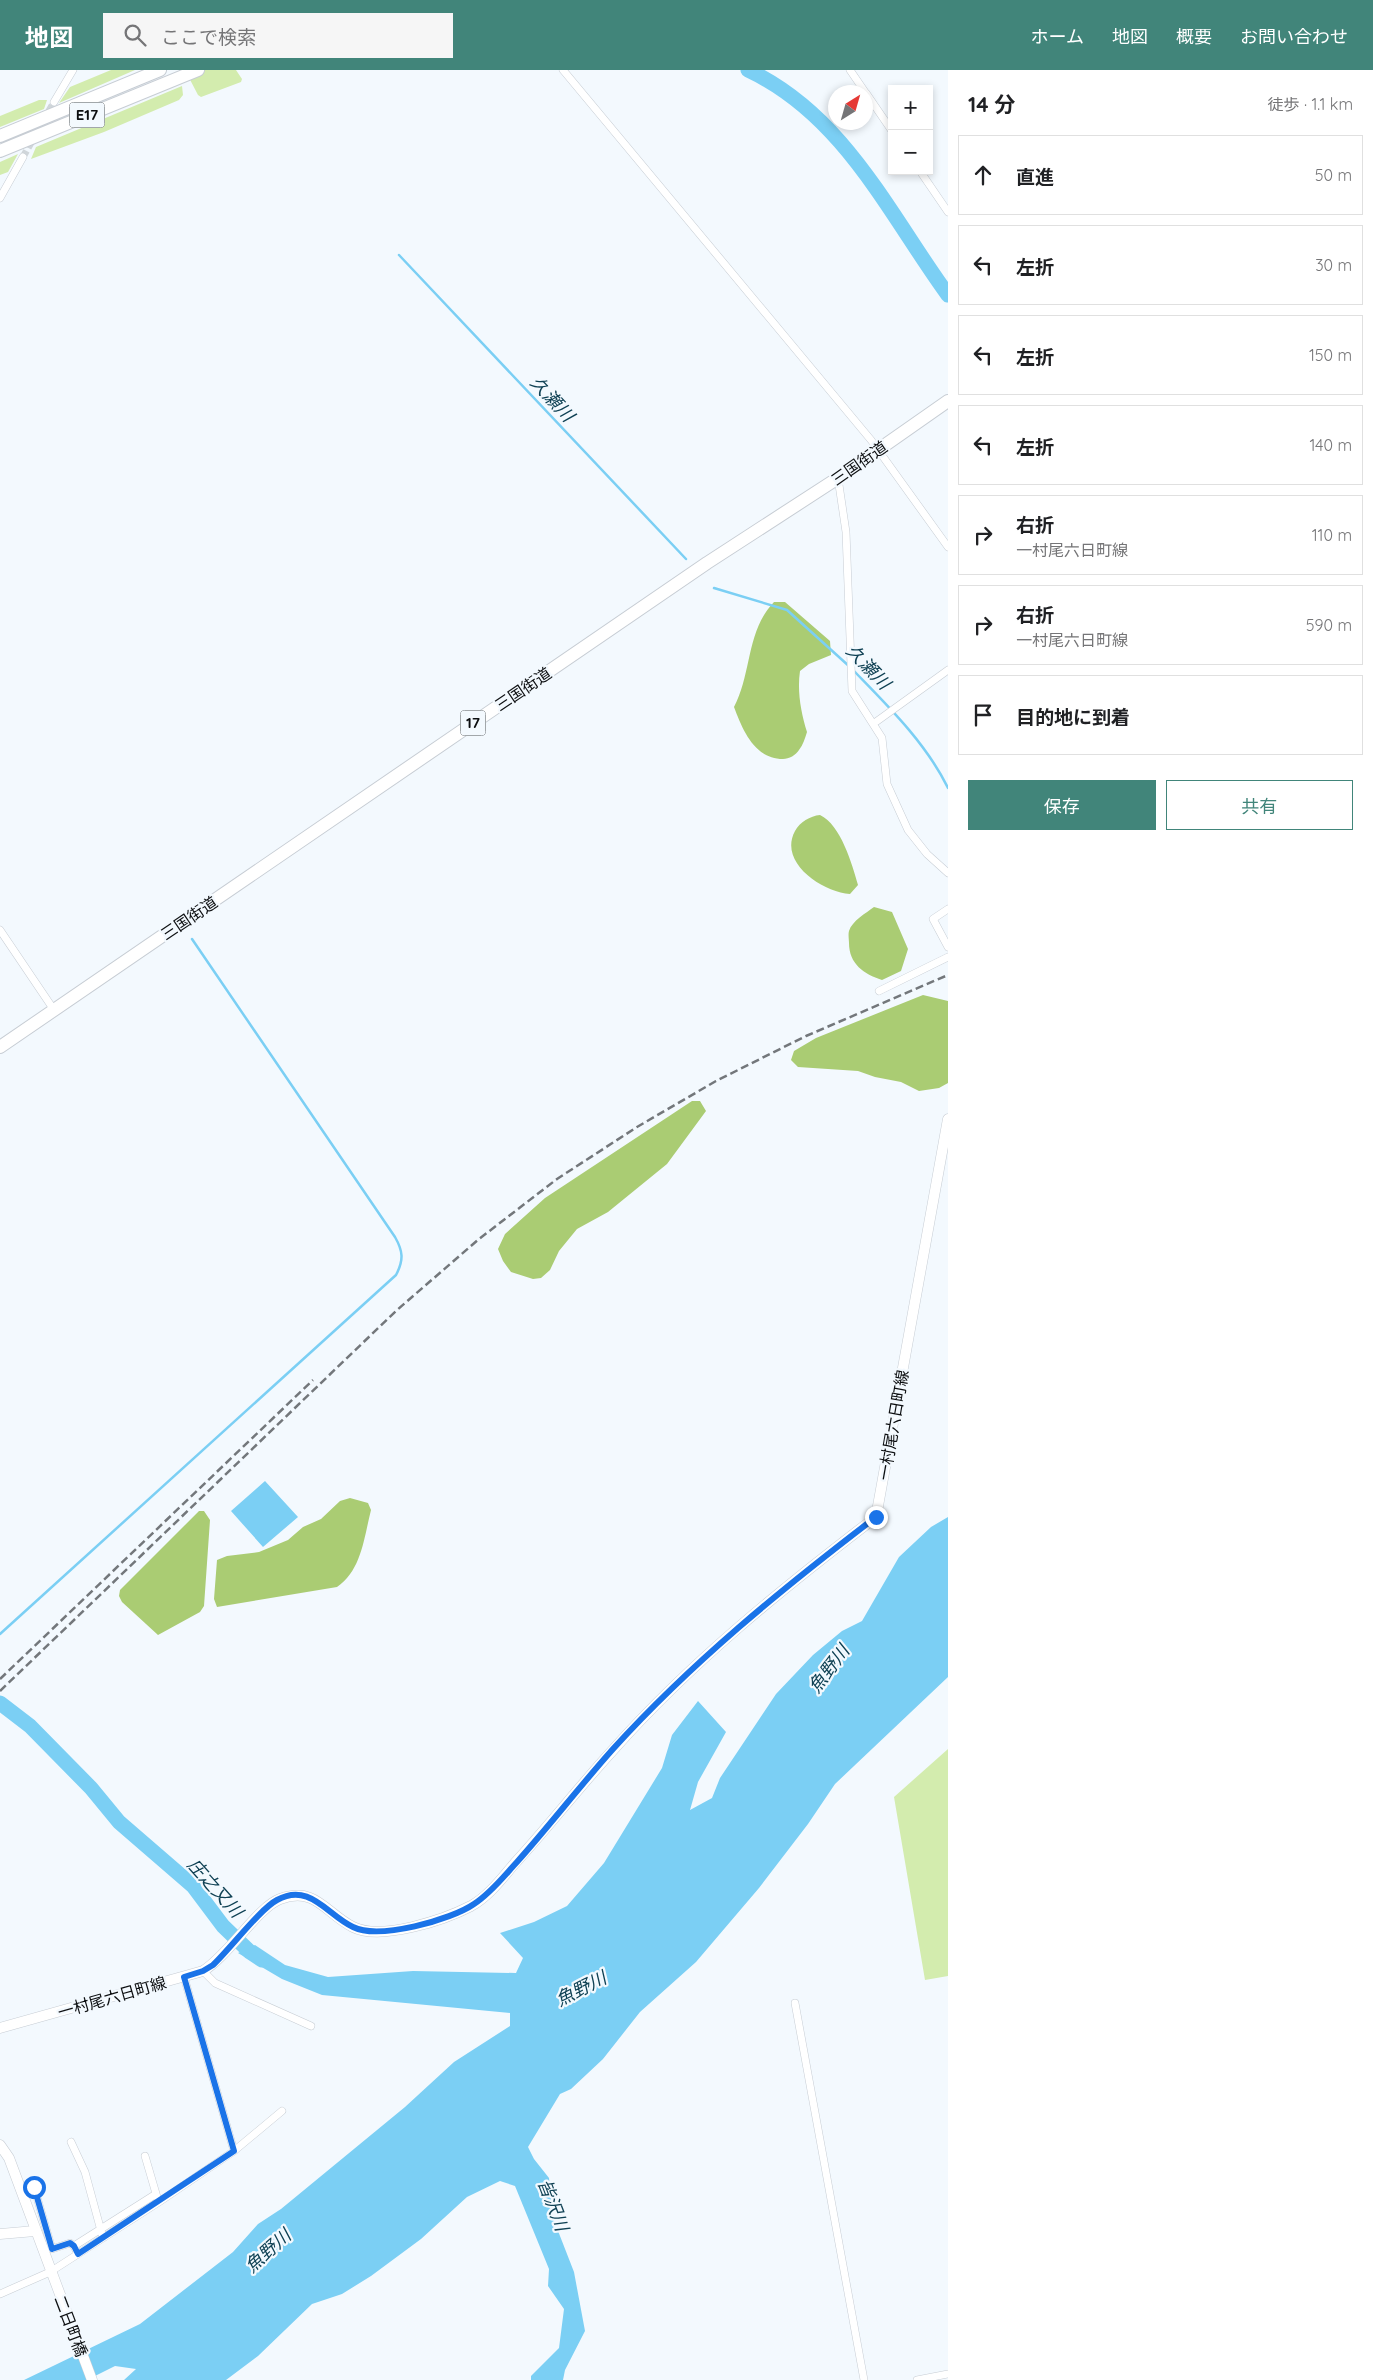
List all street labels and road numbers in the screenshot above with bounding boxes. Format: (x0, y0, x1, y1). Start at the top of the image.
road number: E17 (70, 102, 104, 128)
street label: 三国街道 (827, 436, 891, 490)
street label: 三国街道 (491, 663, 555, 715)
road number: 17 (460, 710, 486, 736)
street label: 三国街道 (157, 892, 221, 944)
street label: 一村尾六日町線 (873, 1368, 913, 1482)
street label: 一村尾六日町線 (55, 1972, 169, 2022)
street label: 二日町橋 (50, 2293, 92, 2359)

